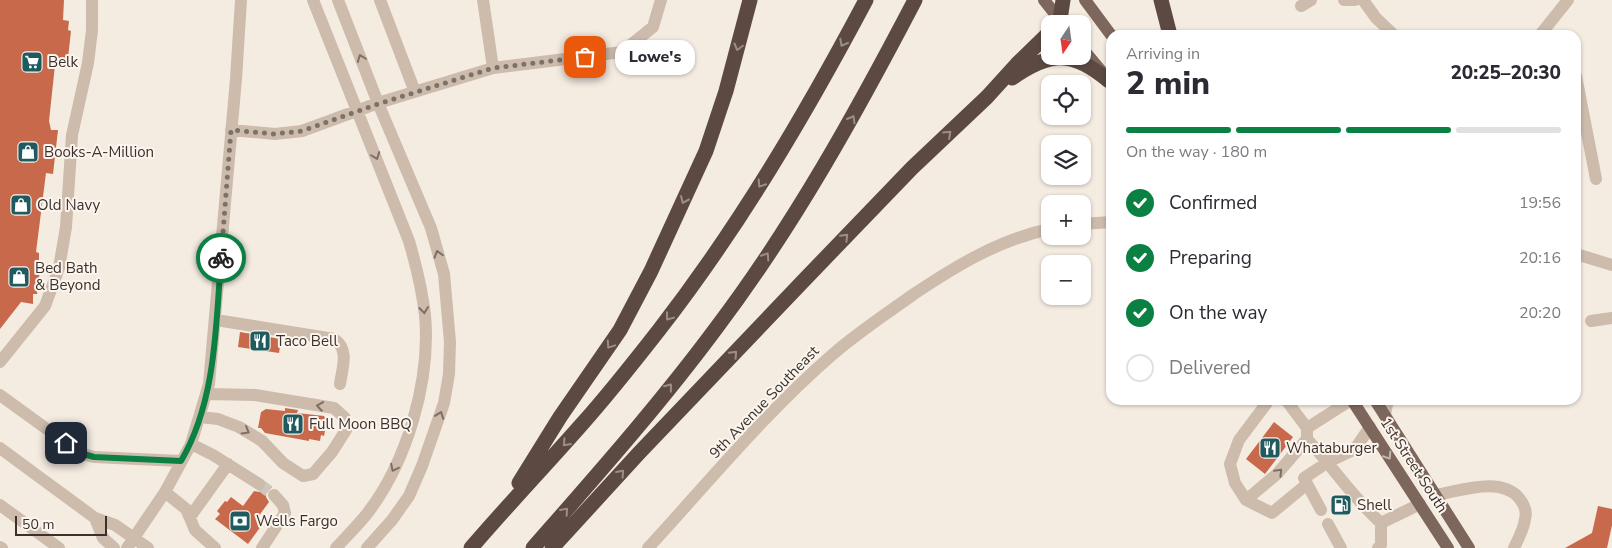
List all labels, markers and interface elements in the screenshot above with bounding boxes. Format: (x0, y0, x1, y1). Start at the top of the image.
north arrow (1041, 15, 1091, 65)
map controls (1041, 15, 1091, 305)
pin (564, 36, 606, 78)
one-way arrow (839, 38, 849, 47)
callout: Lowe's (615, 40, 695, 74)
icon: bag (571, 43, 599, 71)
one-way arrow (733, 43, 744, 52)
text: Arriving in (1126, 43, 1200, 65)
text: Lowe's (629, 46, 681, 68)
supermarket icon: Belk (20, 50, 44, 74)
place label: Belk (48, 52, 79, 72)
one-way arrow (356, 54, 367, 63)
text: 20:25–20:30 (1450, 60, 1561, 86)
text: 2 min (1126, 62, 1210, 105)
button: locate (1041, 75, 1091, 125)
one-way arrow (846, 115, 856, 124)
one-way arrow (942, 131, 951, 140)
button: layers (1041, 135, 1091, 185)
shop icon: Books-A-Million (16, 140, 40, 164)
text: On the way · 180 m (1126, 141, 1267, 163)
place label: Books-A-Million (44, 142, 154, 162)
one-way arrow (369, 151, 380, 160)
one-way arrow (758, 178, 768, 187)
icon: check (1126, 189, 1154, 217)
text: Confirmed (1169, 190, 1257, 216)
text: 19:56 (1519, 192, 1561, 214)
shop icon: Old Navy (9, 193, 33, 217)
place label: Old Navy (37, 195, 100, 215)
one-way arrow (680, 195, 690, 204)
button: + (1041, 195, 1091, 245)
courier (196, 233, 246, 283)
one-way arrow (840, 233, 849, 242)
icon: bike (207, 244, 235, 272)
icon: check (1126, 244, 1154, 272)
text: Preparing (1169, 245, 1252, 271)
text: 20:16 (1519, 247, 1561, 269)
one-way arrow (434, 251, 444, 259)
one-way arrow (760, 253, 769, 262)
button: − (1041, 255, 1091, 305)
place label: Bed Bath & Beyond (35, 258, 100, 295)
shop icon: Bed Bath & Beyond (7, 265, 31, 289)
icon: check (1126, 299, 1154, 327)
text: On the way (1169, 300, 1267, 326)
text: 20:20 (1519, 302, 1561, 324)
one-way arrow (418, 307, 429, 315)
one-way arrow (666, 311, 674, 320)
restaurant icon: Taco Bell (248, 329, 272, 353)
place label: Taco Bell (276, 331, 338, 351)
one-way arrow (607, 339, 616, 348)
street label: 9th Avenue Southeast (705, 341, 824, 463)
one-way arrow (728, 351, 737, 360)
text: Delivered (1169, 355, 1251, 381)
one-way arrow (664, 384, 672, 393)
one-way arrow (315, 401, 324, 411)
one-way arrow (434, 411, 444, 419)
restaurant icon: Full Moon BBQ (281, 412, 305, 436)
place label: Full Moon BBQ (309, 414, 412, 434)
street label: 1st Street South (1376, 414, 1452, 516)
pin (45, 422, 87, 464)
one-way arrow (240, 425, 249, 435)
icon: home (52, 429, 80, 457)
restaurant icon: Whataburger (1258, 436, 1282, 460)
one-way arrow (563, 437, 572, 446)
place label: Whataburger (1286, 438, 1377, 458)
one-way arrow (1382, 450, 1392, 459)
one-way arrow (390, 463, 400, 472)
one-way arrow (1273, 468, 1282, 477)
one-way arrow (615, 470, 624, 479)
fuel station icon: Shell (1329, 493, 1353, 517)
place label: Shell (1357, 495, 1392, 515)
one-way arrow (559, 508, 568, 517)
bank icon: Wells Fargo (228, 509, 252, 533)
place label: Wells Fargo (256, 511, 338, 531)
scale bar (15, 513, 108, 536)
text: 50 m (22, 515, 54, 534)

